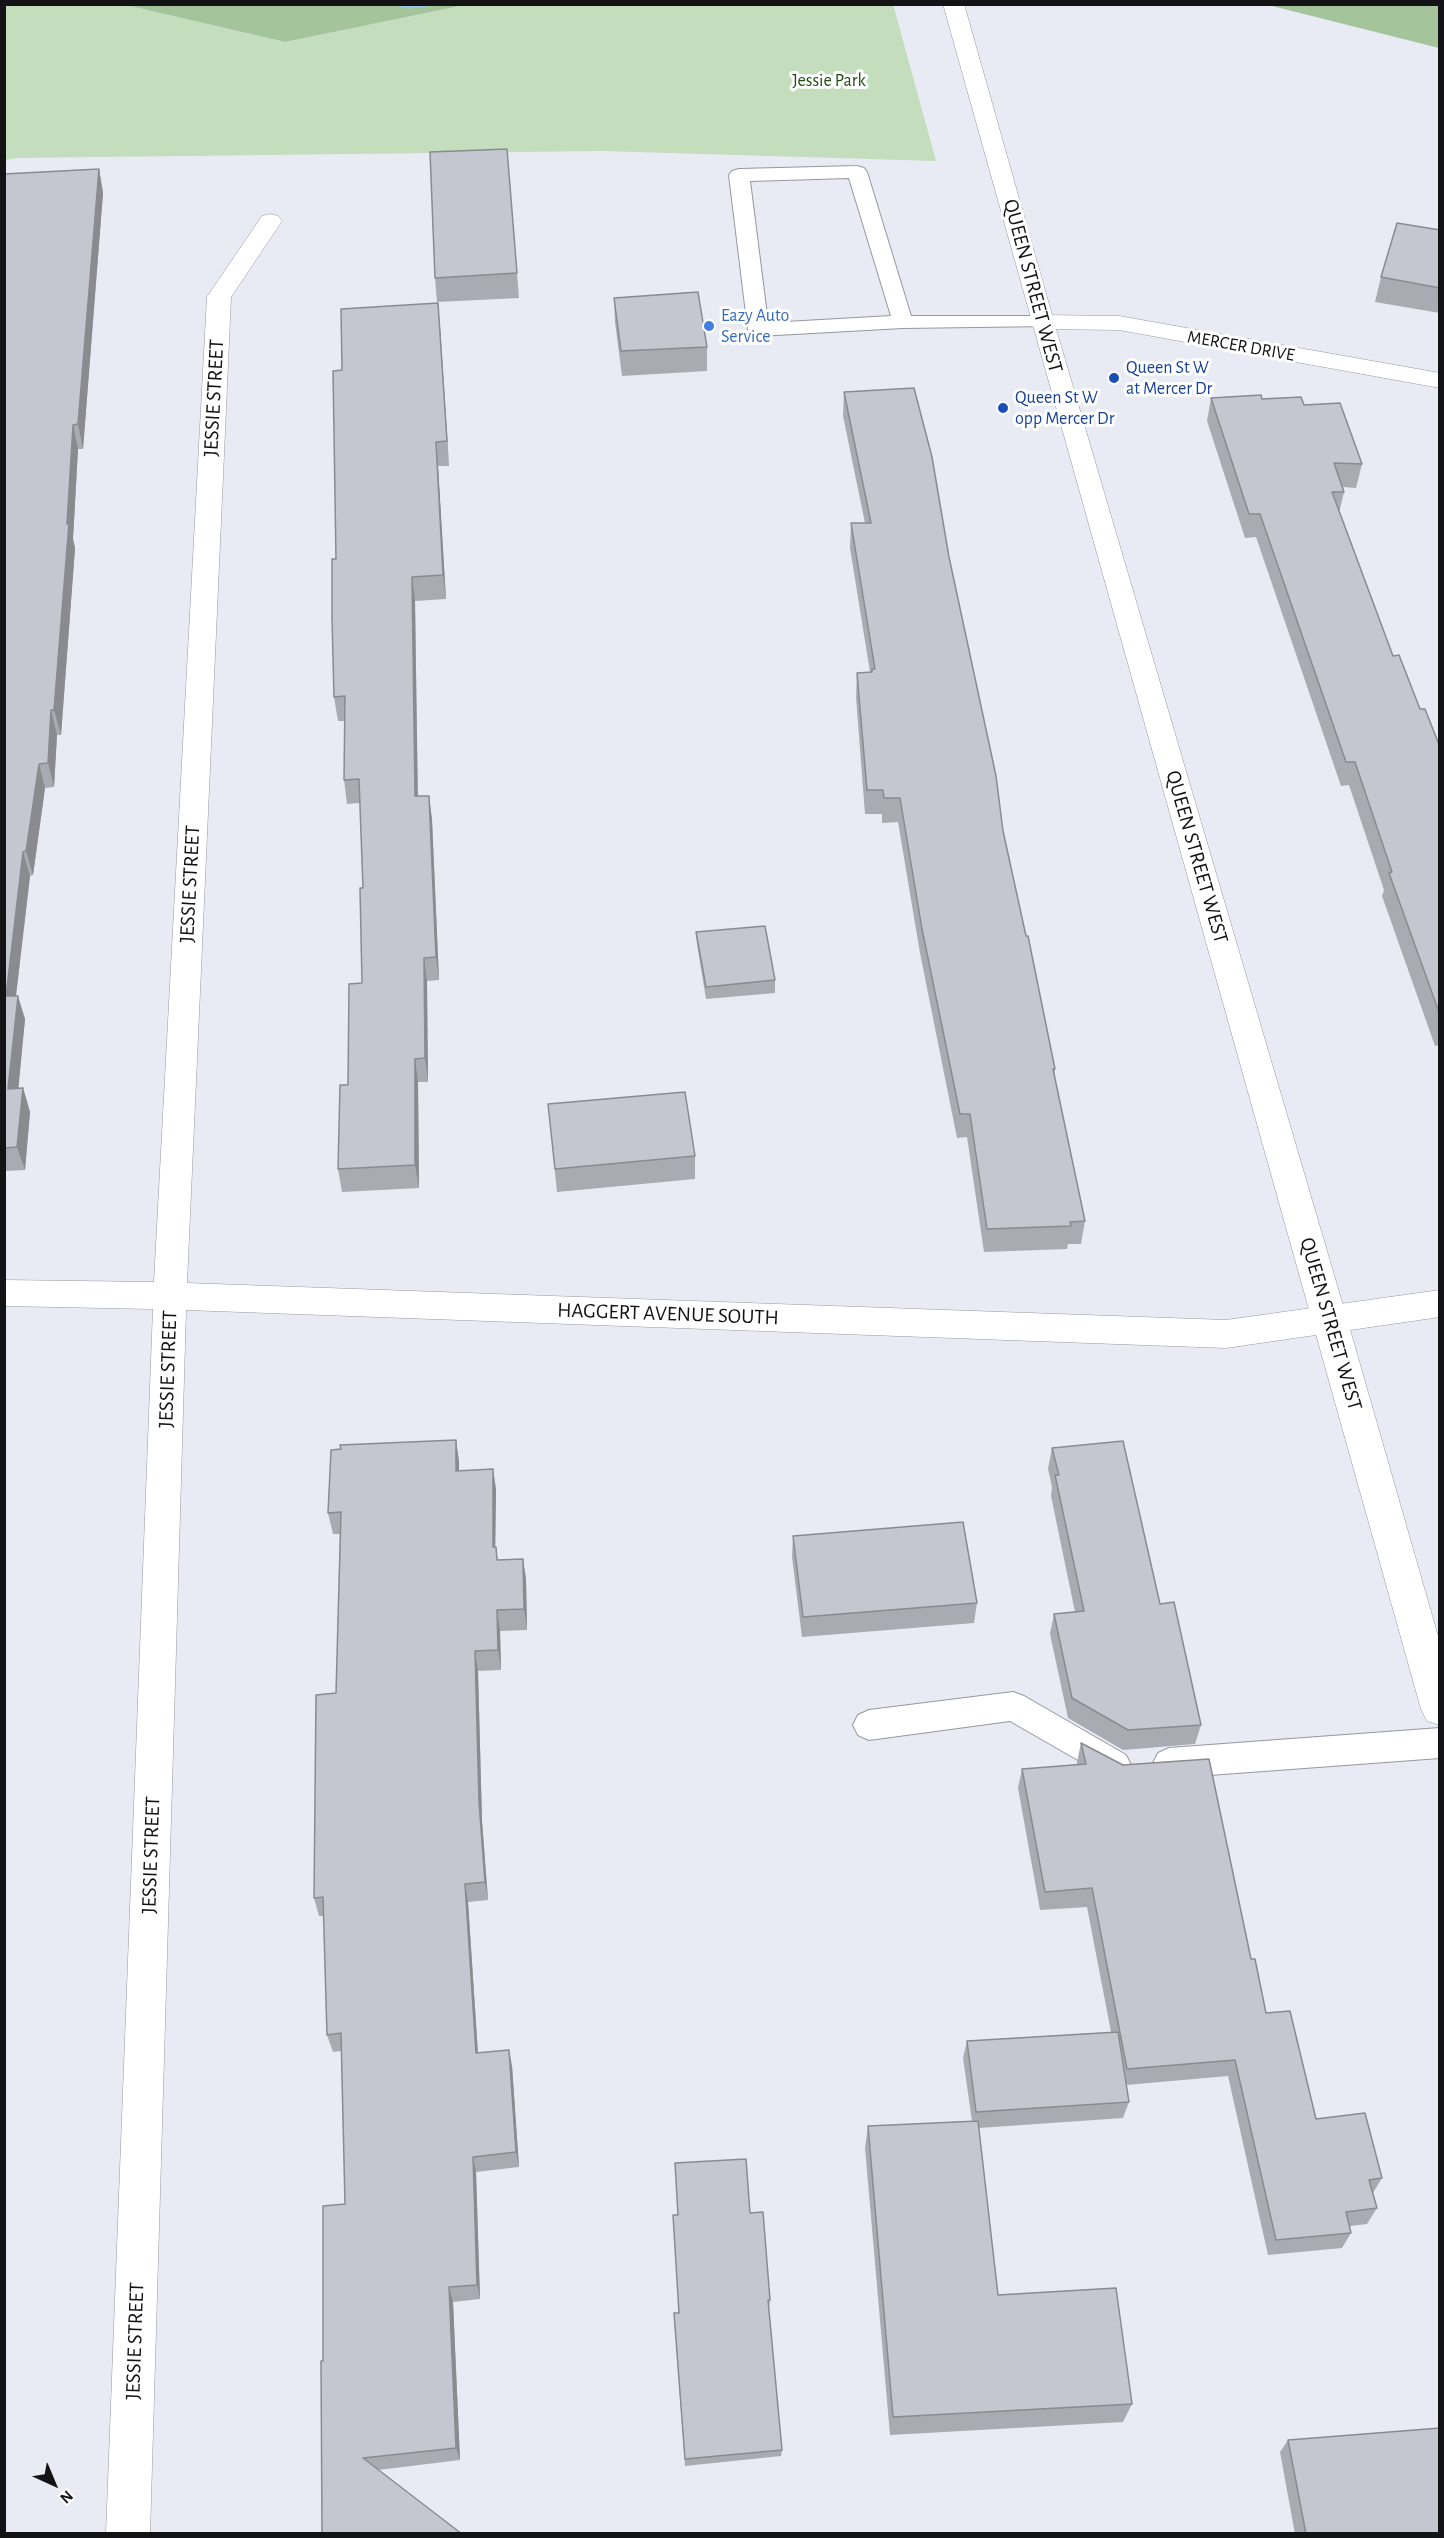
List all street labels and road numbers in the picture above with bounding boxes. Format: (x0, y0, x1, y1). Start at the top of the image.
street label: QUEEN STREET WEST (998, 196, 1068, 376)
street label: MERCER DRIVE (1186, 326, 1296, 366)
street label: JESSIE STREET (198, 339, 230, 457)
street label: QUEEN STREET WEST (1160, 768, 1234, 946)
street label: JESSIE STREET (174, 825, 206, 943)
street label: QUEEN STREET WEST (1294, 1235, 1368, 1413)
street label: HAGGERT AVENUE SOUTH (557, 1298, 779, 1330)
street label: JESSIE STREET (153, 1310, 183, 1428)
street label: JESSIE STREET (136, 1796, 166, 1914)
street label: JESSIE STREET (120, 2282, 150, 2400)

